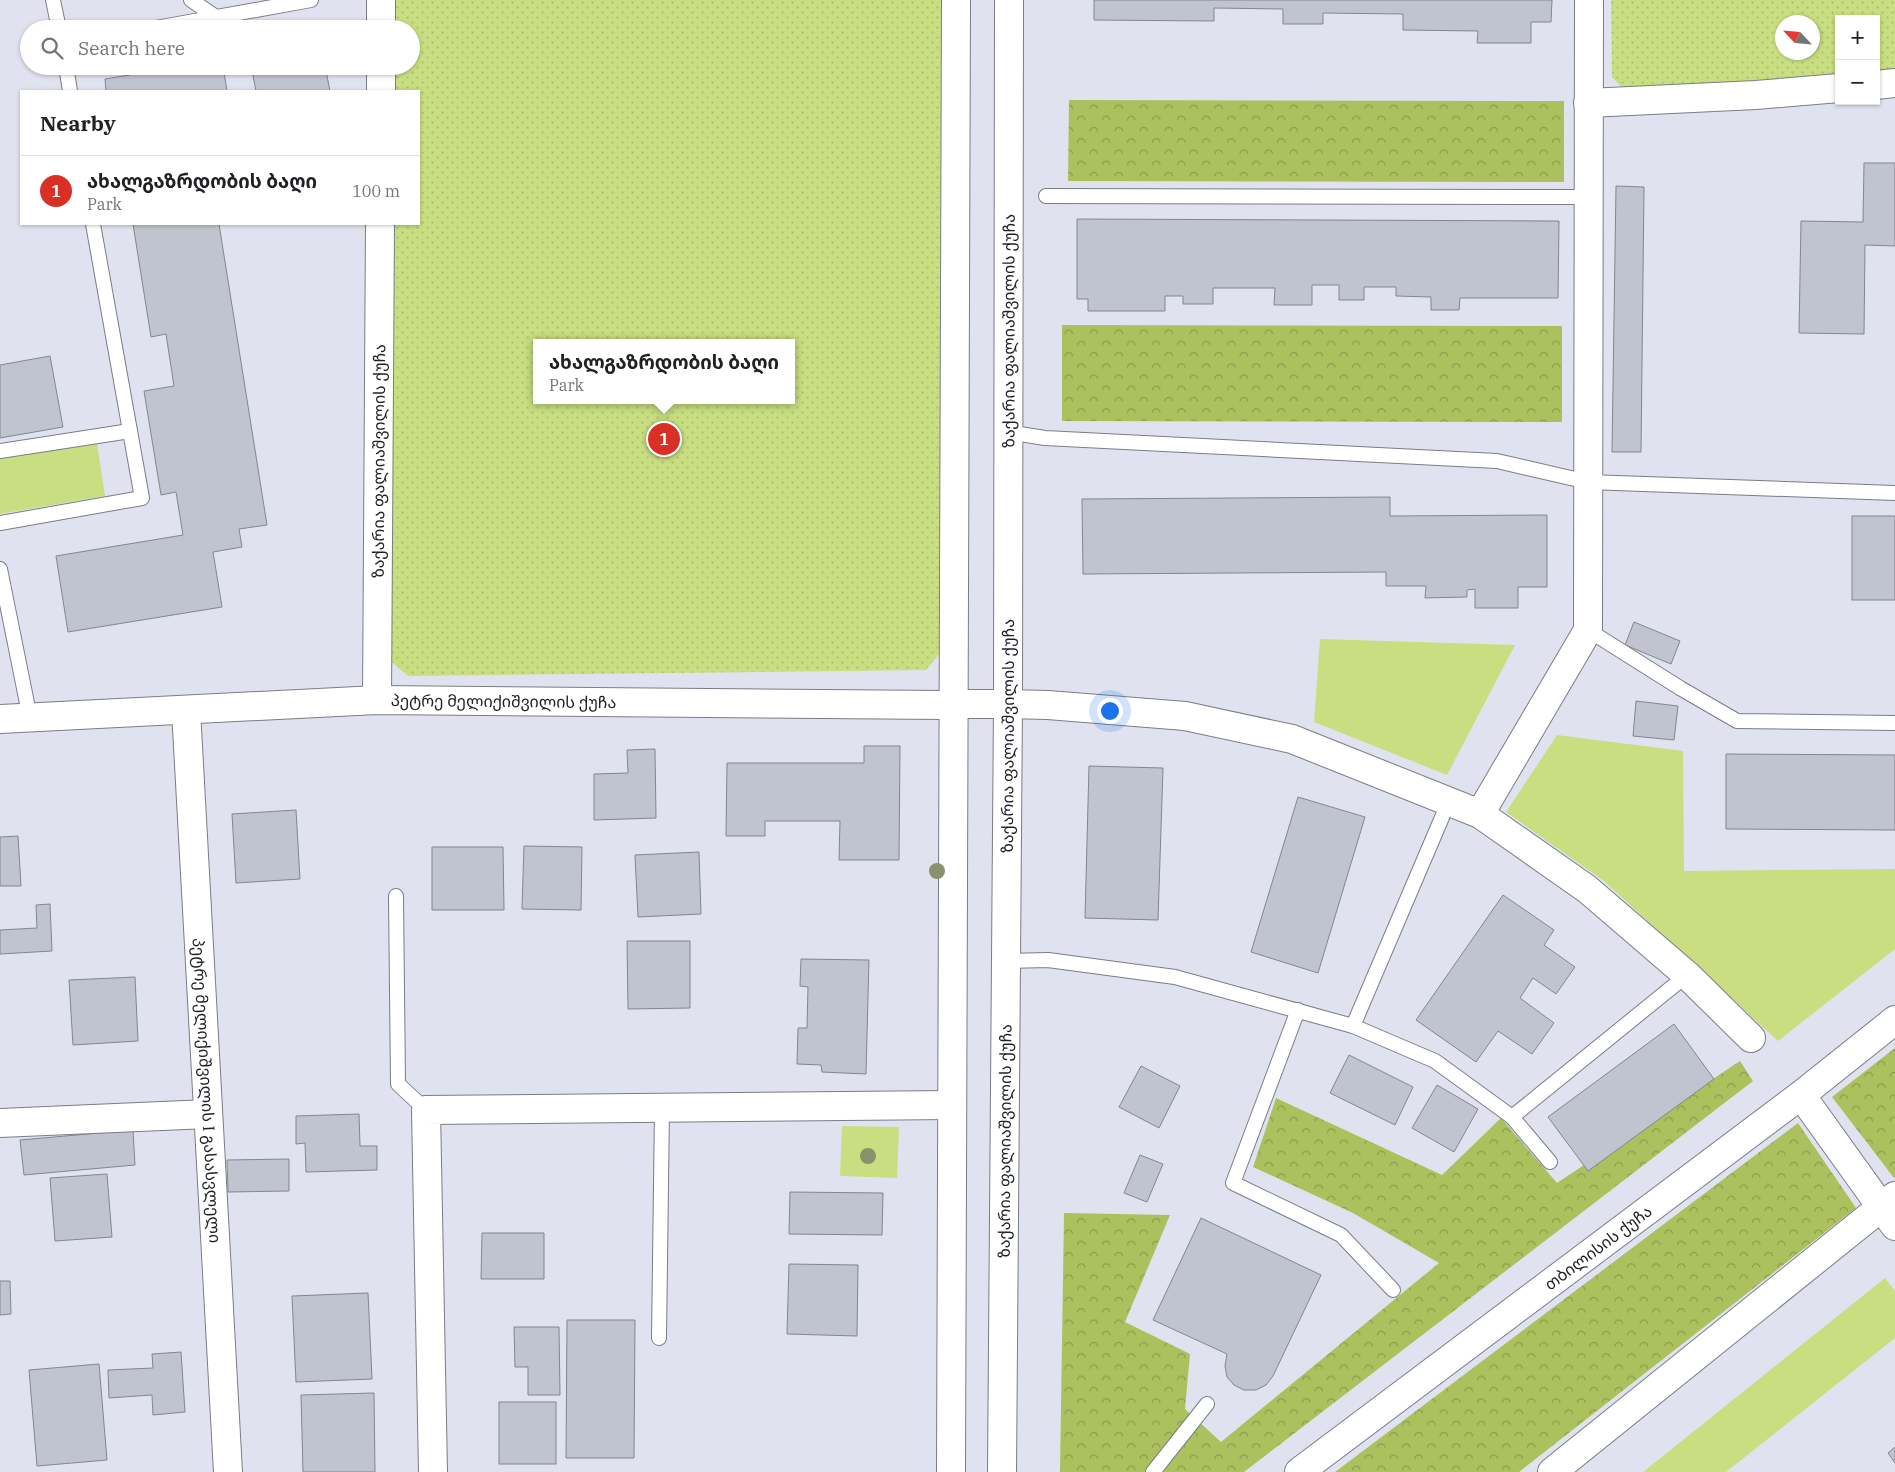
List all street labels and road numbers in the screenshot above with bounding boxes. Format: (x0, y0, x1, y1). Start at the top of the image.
street label: ზაქარია ფალიაშვილის ქუჩა (998, 214, 1020, 448)
street label: ზაქარია ფალიაშვილის ქუჩა (368, 344, 390, 578)
street label: ზაქარია ფალიაშვილის ქუჩა (997, 619, 1019, 853)
street label: პეტრე მელიქიშვილის ქუჩა (391, 690, 616, 713)
street label: პეტრე მელიქიშვილის I გასასვლელი (189, 937, 225, 1244)
street label: ზაქარია ფალიაშვილის ქუჩა (994, 1024, 1016, 1258)
street label: თბილისის ქუჩა (1540, 1201, 1656, 1294)

